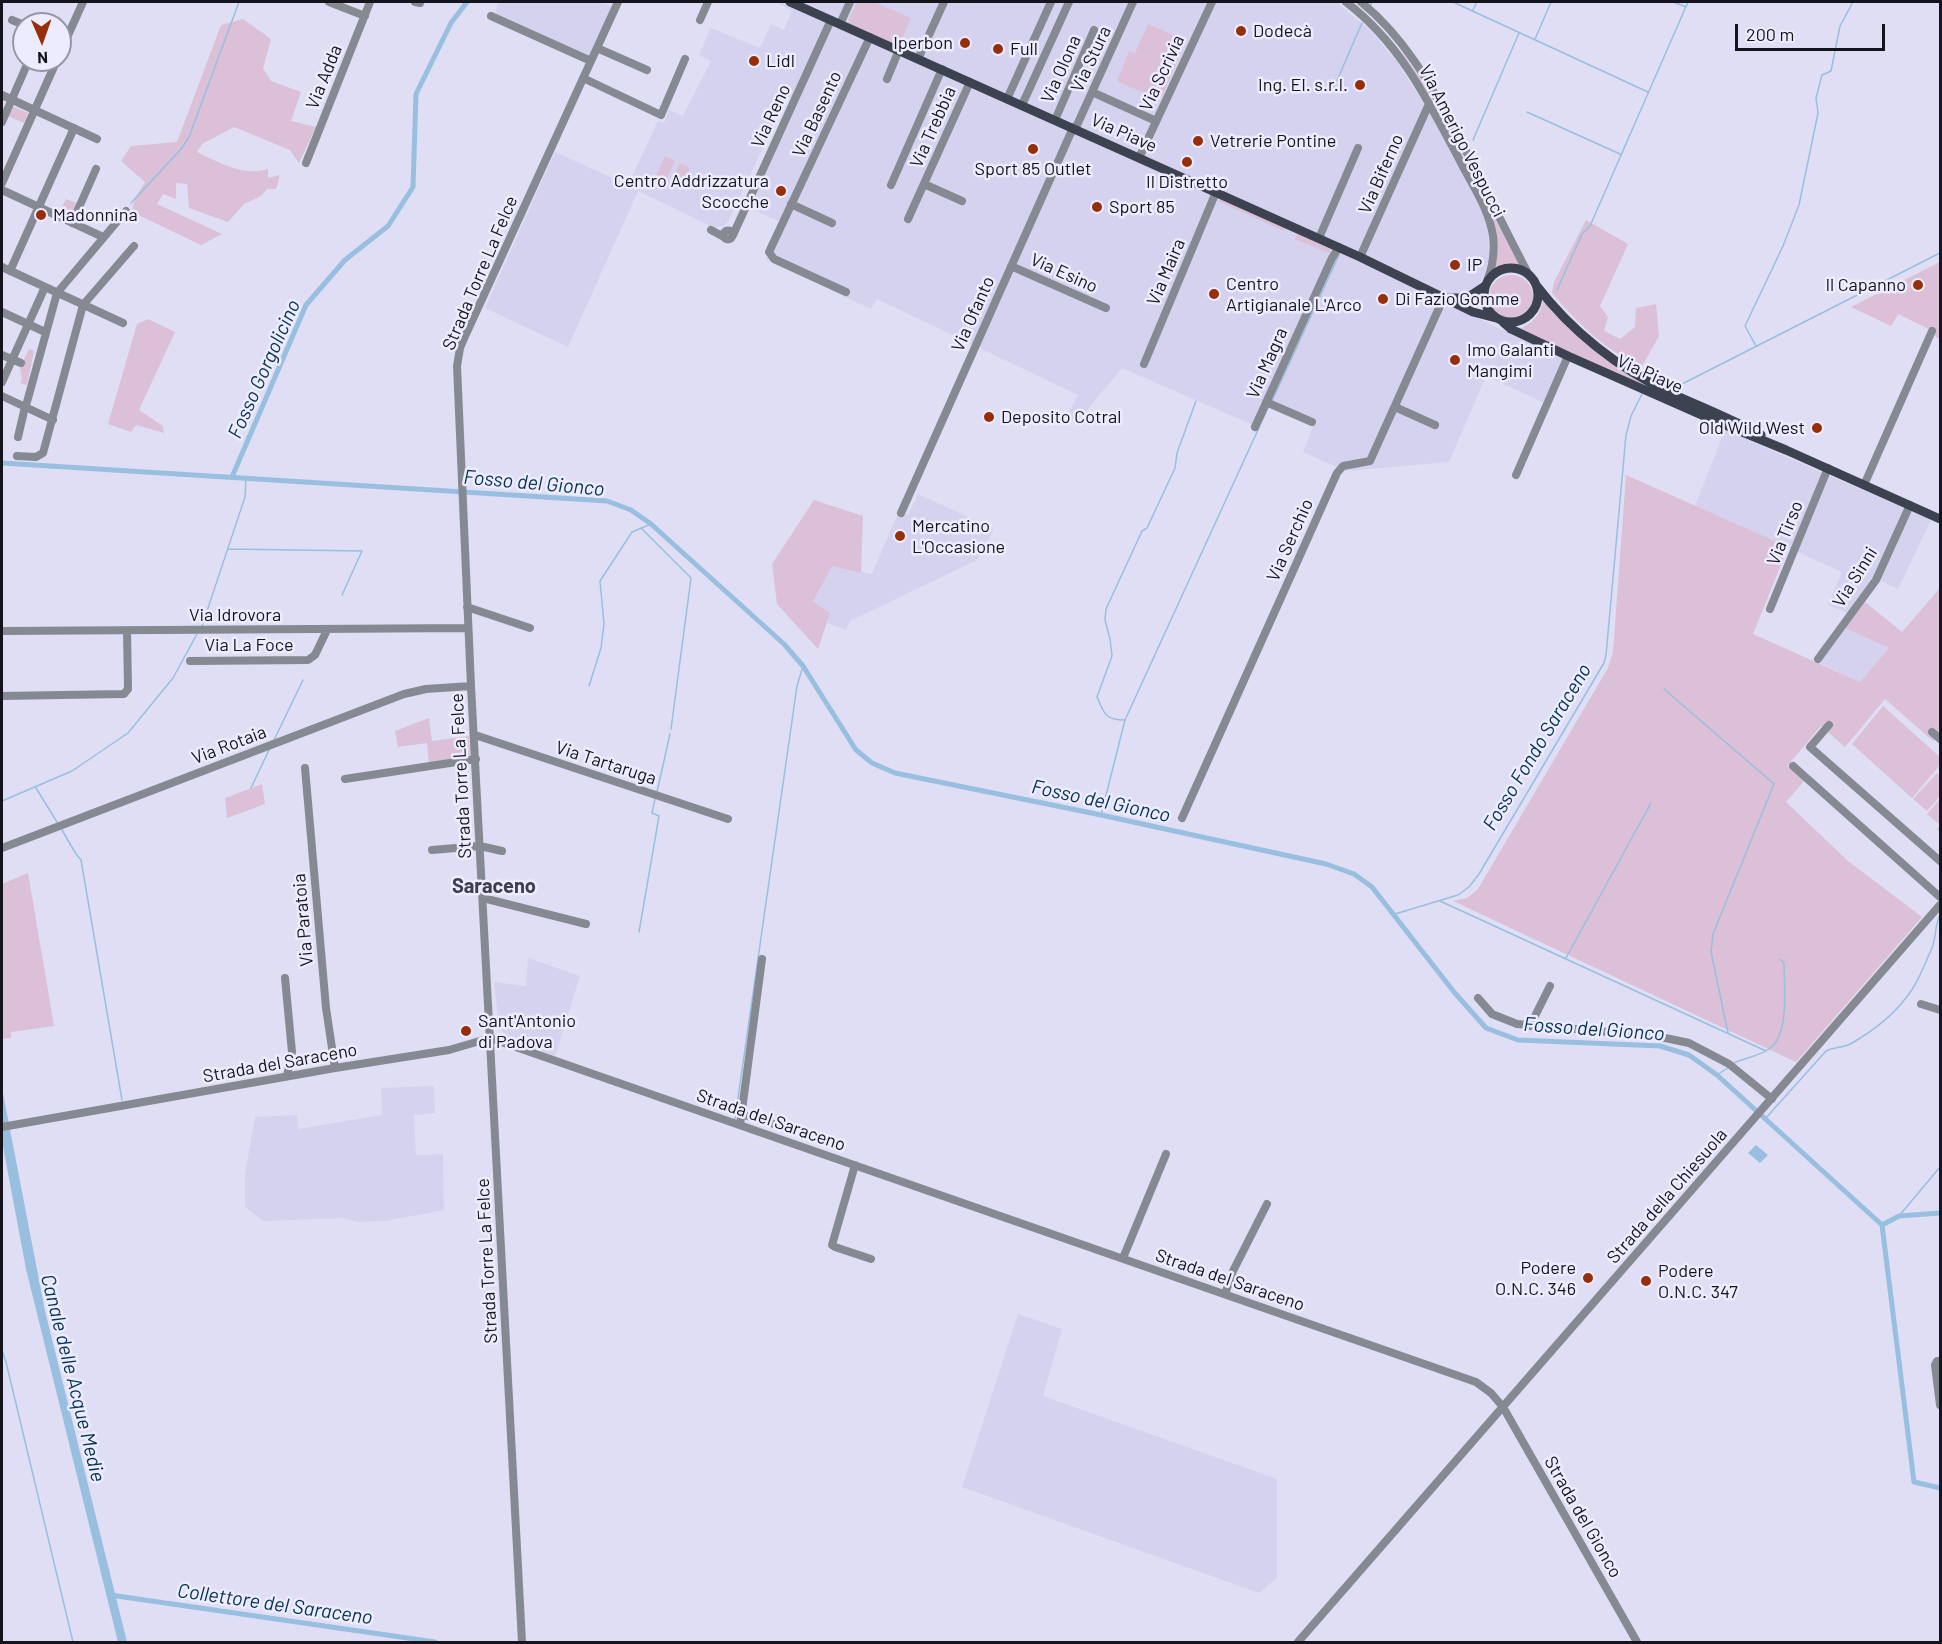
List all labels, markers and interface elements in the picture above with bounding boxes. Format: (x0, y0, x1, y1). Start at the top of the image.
north arrow (12, 12, 72, 72)
scale bar (1738, 12, 1888, 50)
place label: Dodecà (1253, 20, 1312, 42)
street label: Via Stura (1066, 23, 1116, 95)
text: 200 m (1746, 23, 1794, 45)
marker: Dodecà (1234, 24, 1248, 38)
place label: Iperbon (893, 32, 953, 54)
street label: Via Olona (1036, 32, 1086, 106)
street label: Via Scrivia (1135, 32, 1189, 114)
marker: Iperbon (958, 36, 972, 50)
place label: Full (1010, 38, 1038, 60)
street label: Via Adda (301, 42, 347, 112)
marker: Full (991, 42, 1005, 56)
text: N (37, 49, 48, 68)
place label: Lidl (766, 50, 795, 72)
marker: Lidl (747, 54, 761, 68)
street label: Via Amerigo Vespucci (1414, 61, 1510, 221)
street label: Via Basento (788, 68, 846, 160)
place label: Ing. El. s.r.l. (1258, 74, 1348, 96)
marker: Ing. El. s.r.l. (1353, 78, 1367, 92)
street label: Via Reno (747, 81, 795, 151)
street label: Via Trebbia (905, 83, 961, 171)
street label: Via Piave (1088, 109, 1160, 157)
place label: Vetrerie Pontine (1210, 130, 1336, 152)
street label: Via Biferno (1354, 131, 1408, 217)
marker: Vetrerie Pontine (1191, 134, 1205, 148)
marker: Sport 85 Outlet (1026, 142, 1040, 156)
marker: Il Distretto (1180, 155, 1194, 169)
place label: Sport 85 Outlet (975, 158, 1091, 180)
place label: Centro Addrizzatura Scocche (614, 170, 769, 213)
place label: Il Distretto (1146, 171, 1228, 193)
marker: Centro Addrizzatura Scocche (774, 184, 788, 198)
street label: Strada Torre La Felce (438, 193, 522, 353)
place label: Sport 85 (1109, 196, 1175, 218)
marker: Sport 85 (1090, 200, 1104, 214)
place label: Madonnina (53, 204, 138, 226)
marker: Madonnina (34, 208, 48, 222)
street label: Via Maira (1142, 235, 1190, 309)
street label: Via Esino (1027, 249, 1101, 297)
place label: IP (1467, 254, 1482, 276)
marker: IP (1448, 258, 1462, 272)
street label: Via Ofanto (947, 273, 999, 355)
place label: Centro Artigianale L'Arco (1226, 273, 1362, 316)
place label: Il Capanno (1825, 274, 1906, 296)
marker: Il Capanno (1911, 278, 1925, 292)
marker: Centro Artigianale L'Arco (1207, 287, 1221, 301)
place label: Di Fazio Gomme (1395, 288, 1519, 310)
marker: Di Fazio Gomme (1376, 292, 1390, 306)
water label: Fosso Gorgolicino (223, 296, 305, 442)
street label: Via Magra (1242, 324, 1292, 402)
place label: Imo Galanti Mangimi (1467, 339, 1554, 382)
street label: Via Piave (1614, 350, 1686, 398)
marker: Imo Galanti Mangimi (1448, 353, 1462, 367)
place label: Deposito Cotral (1001, 406, 1121, 428)
marker: Deposito Cotral (982, 410, 996, 424)
place label: Old Wild West (1699, 417, 1805, 439)
marker: Old Wild West (1810, 421, 1824, 435)
water label: Fosso del Gionco (463, 465, 605, 501)
street label: Via Serchio (1262, 495, 1318, 585)
street label: Via Tirso (1762, 498, 1808, 568)
place label: Mercatino L'Occasione (912, 515, 1005, 558)
marker: Mercatino L'Occasione (893, 529, 907, 543)
street label: Via Sinni (1828, 543, 1882, 611)
street label: Via Idrovora (189, 604, 281, 626)
street label: Via La Foce (204, 634, 294, 656)
water label: Fosso Fondo Saraceno (1478, 659, 1596, 835)
street label: Strada Torre La Felce (446, 693, 476, 859)
street label: Via Rotaia (189, 721, 269, 769)
street label: Via Tartaruga (553, 737, 659, 789)
water label: Fosso del Gionco (1029, 775, 1173, 827)
street label: Via Paratoia (288, 873, 318, 967)
district label: Saraceno (452, 874, 536, 898)
place label: Sant'Antonio di Padova (478, 1010, 576, 1052)
water label: Fosso del Gionco (1523, 1012, 1665, 1046)
marker: Sant'Antonio di Padova (459, 1024, 473, 1038)
street label: Strada del Saraceno (201, 1039, 359, 1087)
street label: Strada del Saraceno (694, 1084, 848, 1156)
street label: Strada della Chiesuola (1602, 1124, 1732, 1268)
street label: Strada Torre La Felce (472, 1178, 502, 1344)
street label: Strada del Saraceno (1153, 1244, 1307, 1316)
place label: Podere O.N.C. 346 (1495, 1257, 1576, 1300)
place label: Podere O.N.C. 347 (1658, 1260, 1738, 1302)
marker: Podere O.N.C. 346 (1581, 1271, 1595, 1285)
water label: Canale delle Acque Medie (36, 1272, 110, 1484)
marker: Podere O.N.C. 347 (1639, 1274, 1653, 1288)
street label: Strada del Gionco (1539, 1452, 1627, 1582)
water label: Collettore del Saraceno (176, 1578, 374, 1630)

